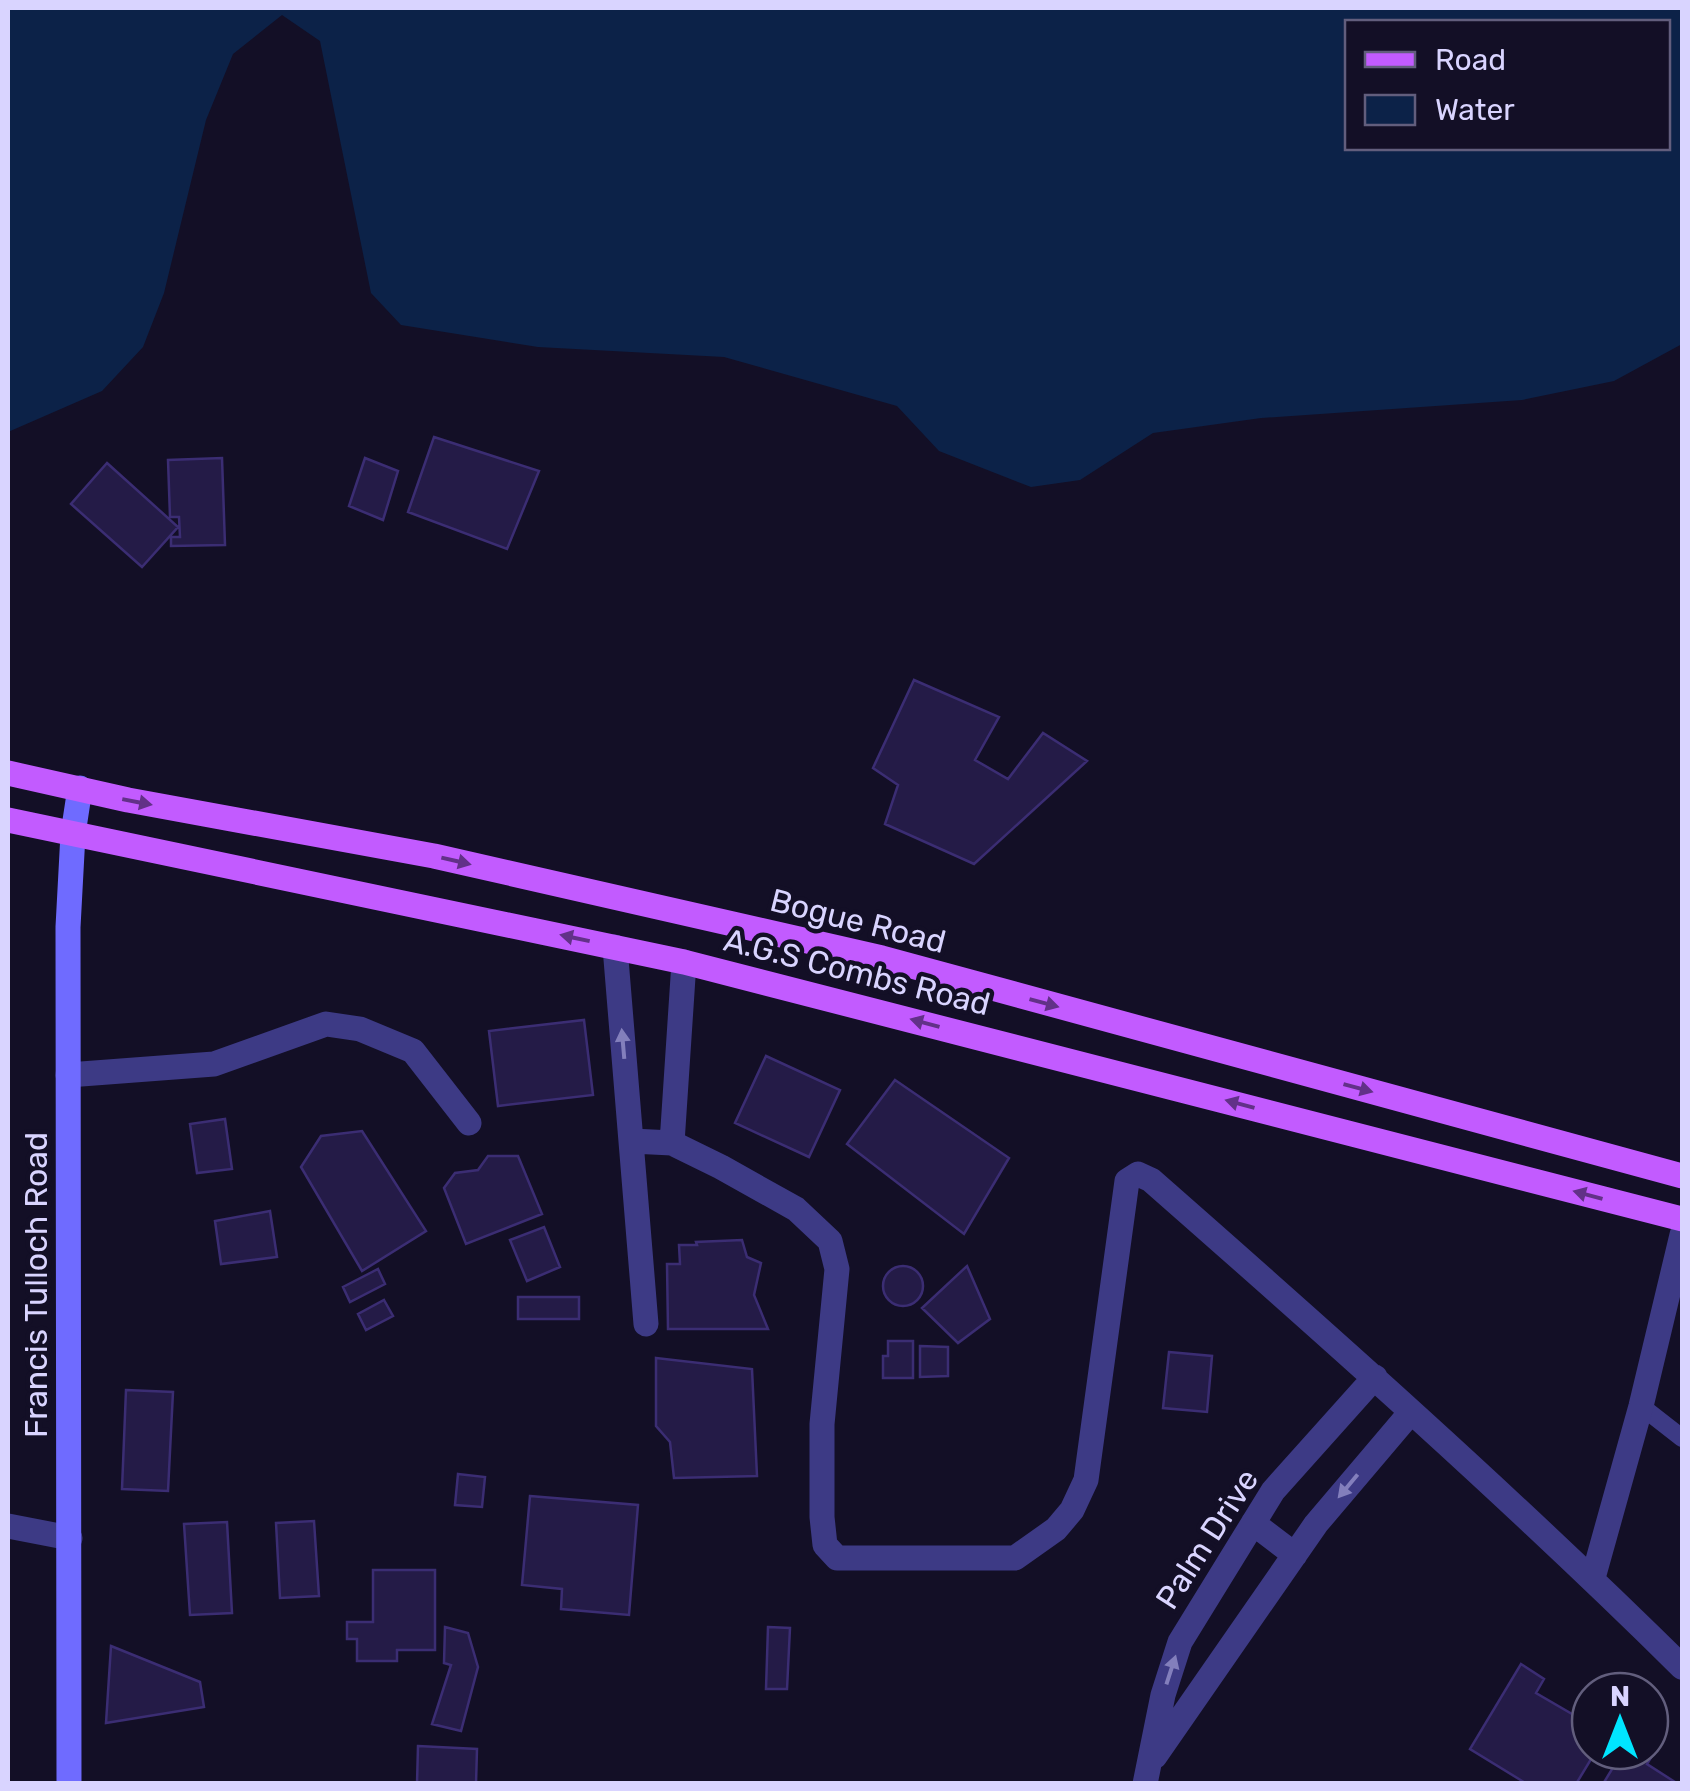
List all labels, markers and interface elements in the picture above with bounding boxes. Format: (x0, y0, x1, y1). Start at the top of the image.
legend (1345, 20, 1670, 150)
text: Road (1435, 42, 1506, 78)
text: Water (1435, 92, 1515, 128)
one-way arrow (122, 794, 153, 810)
one-way arrow (441, 854, 472, 869)
street label: Bogue Road (766, 881, 950, 961)
street label: A.G.S Combs Road (720, 921, 994, 1023)
one-way arrow (559, 930, 590, 945)
one-way arrow (1029, 995, 1060, 1011)
one-way arrow (909, 1014, 940, 1030)
one-way arrow (615, 1027, 631, 1059)
one-way arrow (1343, 1080, 1374, 1096)
one-way arrow (1224, 1096, 1255, 1112)
street label: Francis Tulloch Road (17, 1132, 55, 1438)
one-way arrow (1572, 1186, 1603, 1202)
street label: Palm Drive (1148, 1462, 1266, 1616)
one-way arrow (1337, 1473, 1359, 1498)
one-way arrow (1165, 1654, 1180, 1684)
north arrow (1570, 1671, 1670, 1771)
text: N (1610, 1680, 1630, 1713)

